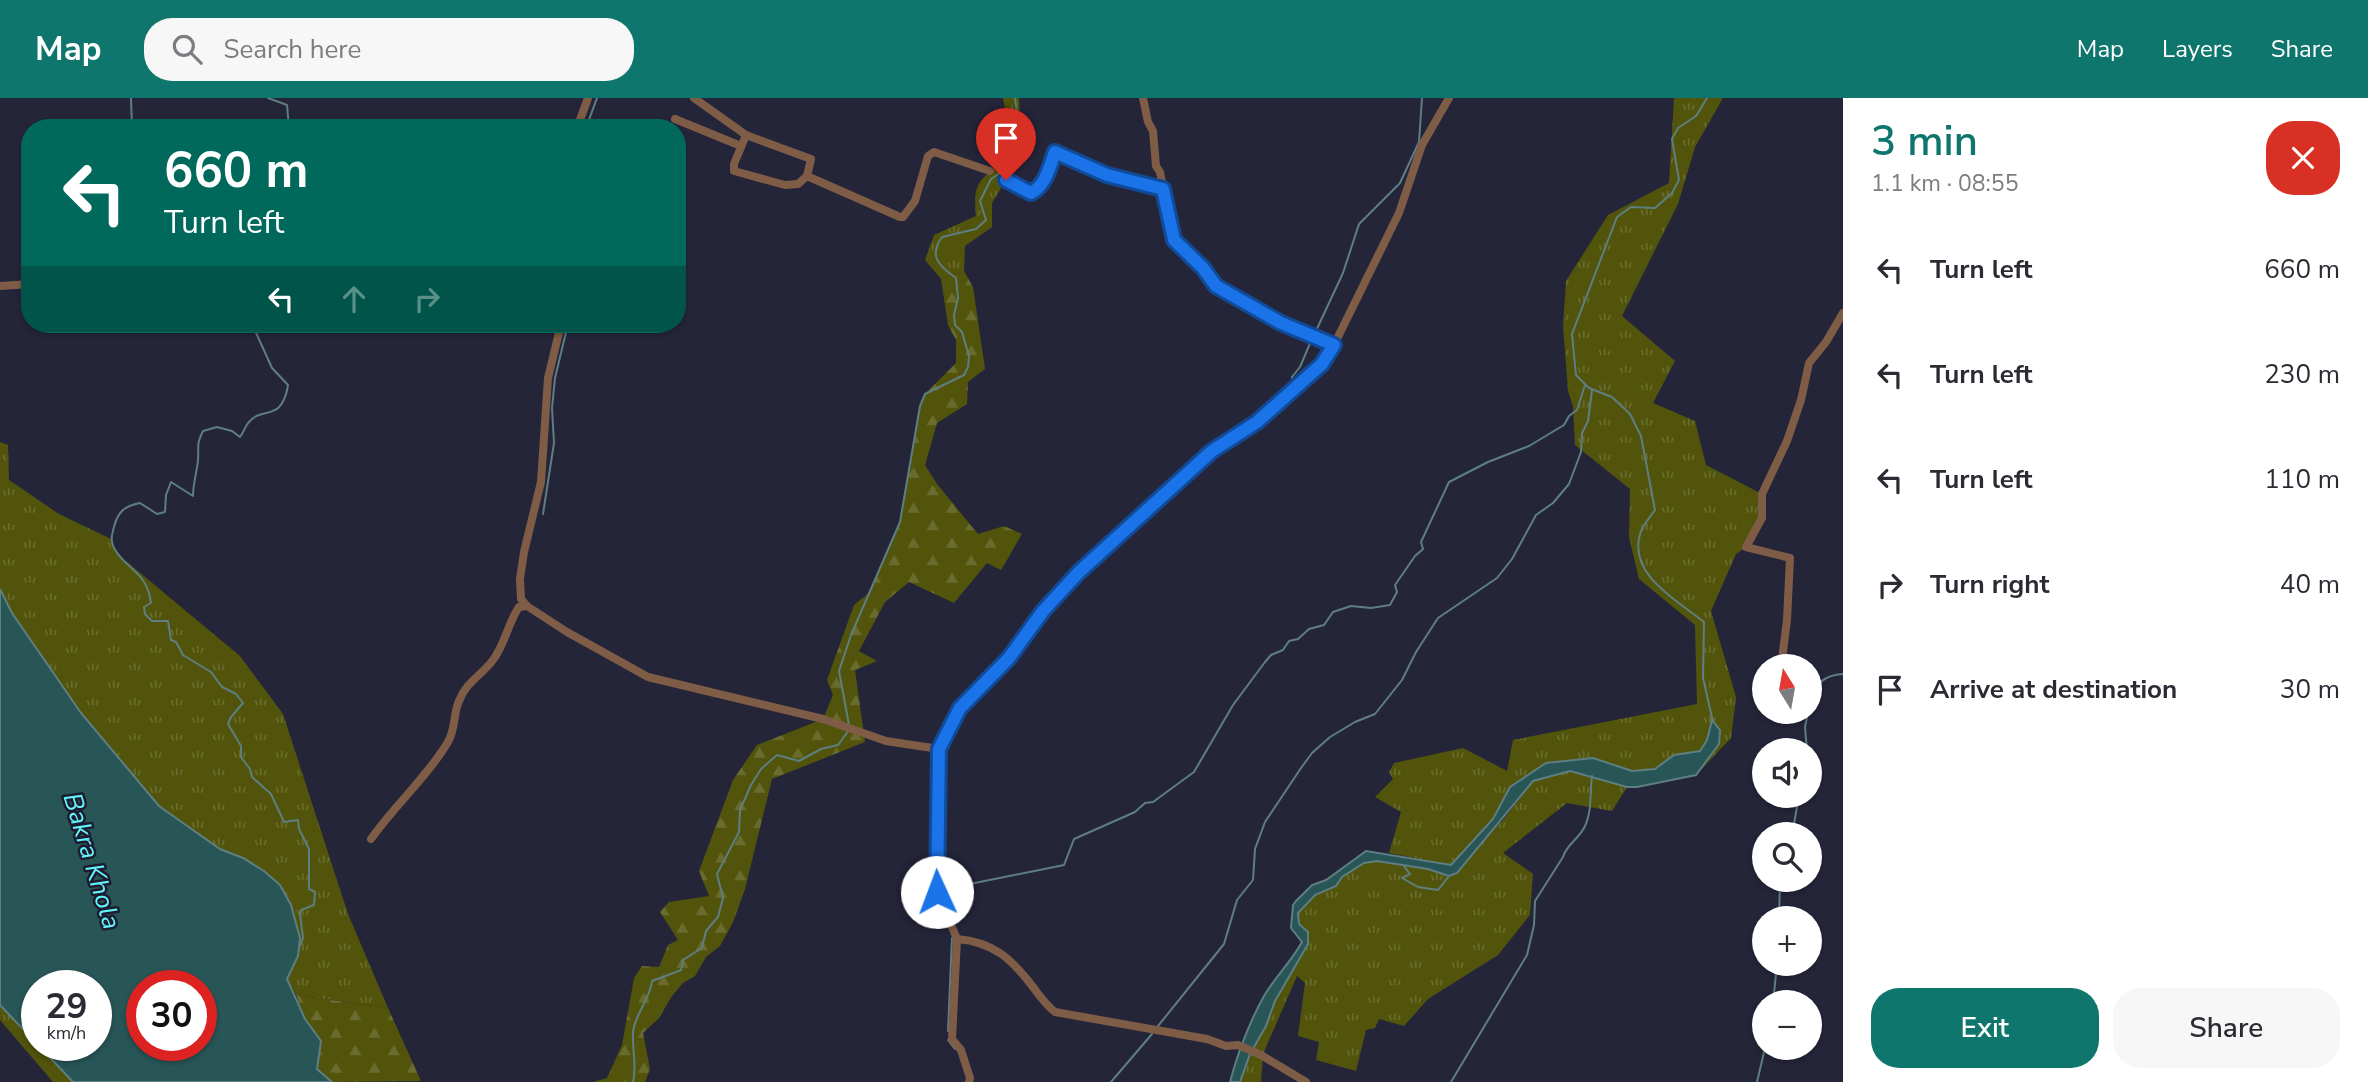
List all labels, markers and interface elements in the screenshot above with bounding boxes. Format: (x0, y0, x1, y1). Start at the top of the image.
search box (144, 18, 634, 81)
text: Map (35, 27, 102, 72)
icon: search (168, 30, 206, 68)
text: Search here (224, 32, 361, 67)
text: Map (2077, 33, 2124, 65)
text: Layers (2162, 33, 2233, 65)
text: Share (2271, 33, 2333, 65)
pin (976, 108, 1036, 180)
text: 3 min (1871, 113, 1978, 170)
icon: arrive (987, 119, 1025, 157)
button: close (2266, 121, 2340, 195)
text: 660 m (164, 137, 308, 204)
icon: left (49, 147, 140, 238)
text: 1.1 km · 08:55 (1871, 168, 2018, 199)
text: Turn left (164, 201, 284, 244)
icon: left (1871, 251, 1909, 289)
text: Turn left (1930, 252, 2033, 287)
text: 660 m (2264, 252, 2340, 287)
icon: left (262, 280, 300, 318)
icon: ahead (335, 280, 373, 318)
icon: right (408, 280, 446, 318)
icon: left (1871, 356, 1909, 394)
text: Turn left (1930, 357, 2033, 392)
text: 230 m (2264, 357, 2340, 392)
icon: left (1871, 461, 1909, 499)
text: Turn left (1930, 462, 2033, 497)
text: 110 m (2264, 462, 2340, 497)
icon: right (1871, 566, 1909, 604)
text: Turn right (1930, 567, 2049, 602)
text: 40 m (2280, 567, 2340, 602)
north arrow (1752, 654, 1822, 724)
map controls (1752, 654, 1822, 1060)
icon: arrive (1871, 671, 1909, 709)
text: Arrive at destination (1930, 672, 2177, 707)
text: 30 m (2280, 672, 2340, 707)
button: sound (1752, 738, 1822, 808)
water label: Bakra Khola (55, 788, 129, 934)
button: search (1752, 822, 1822, 892)
position arrow (900, 855, 974, 929)
button: + (1752, 906, 1822, 976)
speed limit sign: 30 (126, 970, 217, 1061)
text: 29 (45, 983, 88, 1030)
button: Exit (1871, 988, 2099, 1068)
button: Share (2113, 988, 2340, 1068)
button: − (1752, 990, 1822, 1060)
text: km/h (47, 1021, 86, 1045)

